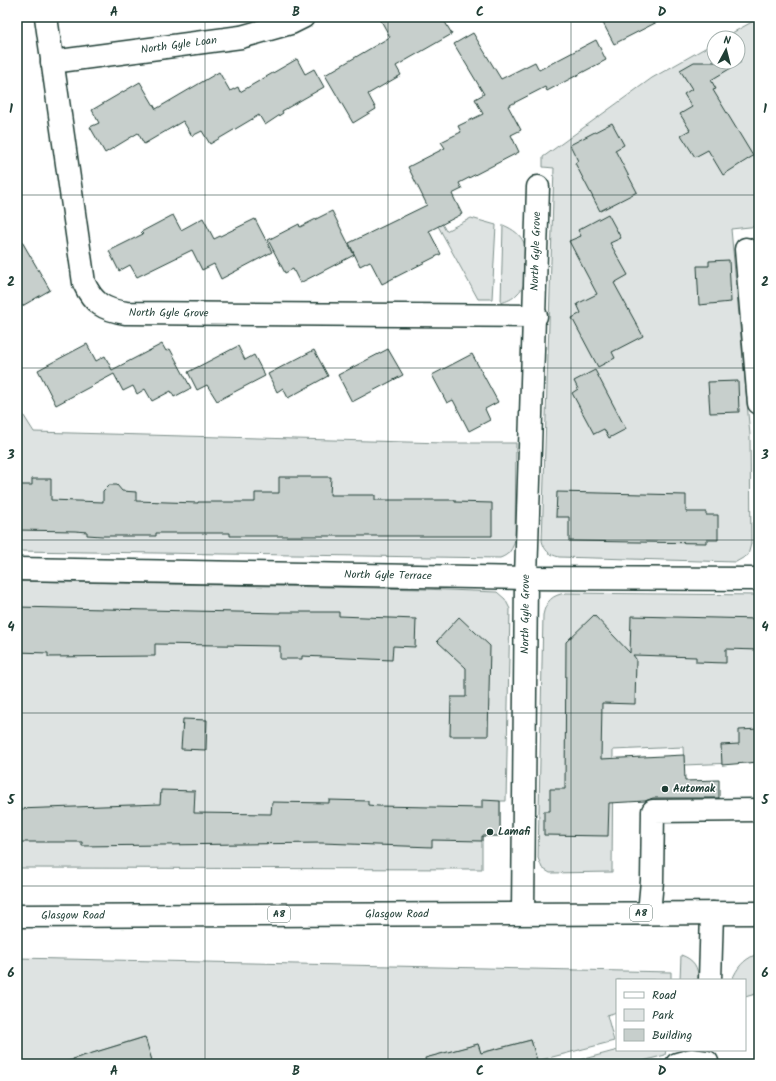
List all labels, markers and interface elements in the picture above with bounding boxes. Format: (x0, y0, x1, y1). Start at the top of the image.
text: A (110, 2, 118, 23)
text: B (292, 2, 300, 23)
text: C (476, 2, 484, 23)
text: D (658, 2, 667, 23)
north arrow (706, 30, 746, 70)
street label: North Gyle Loan (140, 31, 218, 59)
text: N (723, 32, 732, 50)
text: 1 (9, 99, 13, 120)
text: 1 (763, 99, 767, 120)
street label: North Gyle Grove (526, 211, 546, 291)
text: 2 (7, 272, 15, 293)
text: 2 (761, 272, 769, 293)
street label: North Gyle Grove (129, 304, 209, 323)
text: 3 (6, 445, 15, 466)
text: 3 (760, 445, 769, 466)
street label: North Gyle Terrace (344, 566, 432, 585)
street label: North Gyle Grove (516, 574, 535, 654)
text: 4 (7, 617, 15, 638)
text: 4 (761, 617, 769, 638)
place label: Automak (673, 780, 716, 798)
marker: Automak (660, 784, 670, 794)
text: 5 (7, 790, 16, 811)
text: 5 (761, 790, 770, 811)
place label: Lamafi (498, 823, 531, 841)
marker: Lamafi (485, 827, 495, 837)
street label: Glasgow Road (365, 905, 429, 924)
road number: A8 (630, 905, 652, 921)
road number: A8 (268, 906, 290, 922)
street label: Glasgow Road (41, 907, 105, 925)
text: 6 (7, 963, 15, 984)
text: 6 (761, 963, 769, 984)
legend (616, 979, 746, 1051)
text: Road (652, 986, 677, 1005)
text: Park (652, 1006, 674, 1025)
text: Building (652, 1026, 692, 1045)
text: A (110, 1061, 118, 1081)
text: B (292, 1061, 300, 1081)
text: C (476, 1061, 484, 1081)
text: D (658, 1061, 667, 1081)

